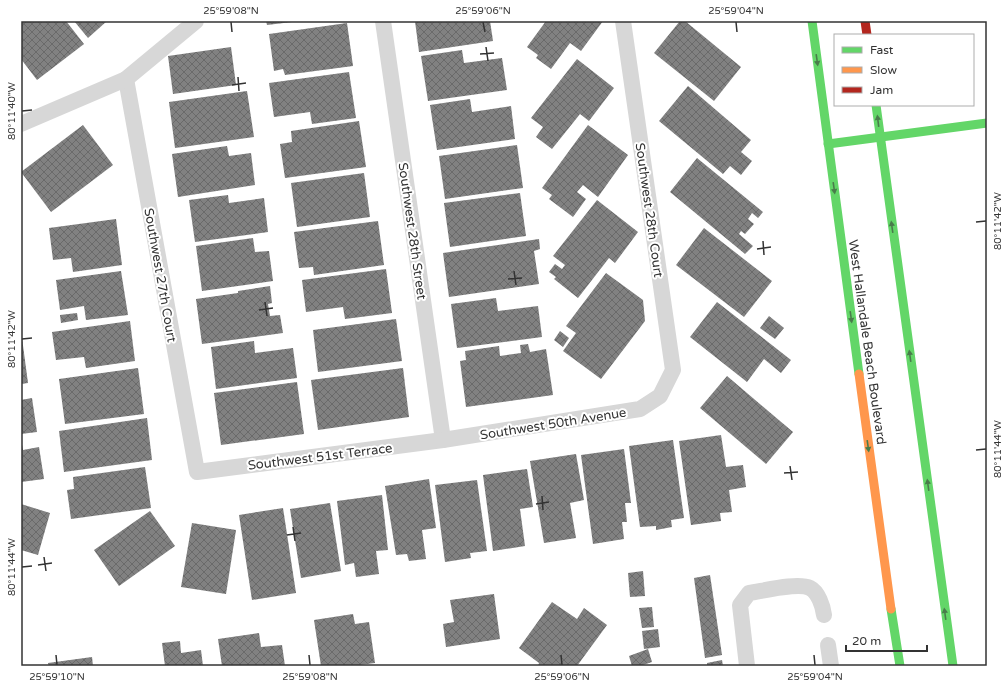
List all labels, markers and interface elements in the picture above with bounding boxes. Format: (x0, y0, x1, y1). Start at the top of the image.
text: 25°59'08"N (203, 5, 259, 17)
text: 25°59'06"N (455, 5, 511, 17)
text: 25°59'04"N (708, 5, 764, 17)
legend (834, 34, 974, 106)
text: Fast (870, 43, 894, 57)
one-way arrow (814, 54, 820, 66)
text: Slow (870, 63, 897, 77)
text: 80°11'40"W (6, 82, 18, 140)
text: Jam (870, 83, 893, 97)
one-way arrow (875, 115, 881, 127)
street label: Southwest 28th Court (632, 142, 666, 279)
street label: Southwest 28th Street (394, 161, 430, 301)
one-way arrow (831, 182, 837, 195)
text: 80°11'42"W (992, 192, 1004, 250)
street label: Southwest 27th Court (140, 207, 180, 343)
one-way arrow (889, 221, 895, 233)
street label: West Hallandale Beach Boulevard (845, 239, 889, 446)
text: 80°11'42"W (6, 310, 18, 368)
one-way arrow (848, 311, 854, 323)
one-way arrow (907, 350, 913, 362)
street label: Southwest 50th Avenue (479, 405, 627, 443)
text: 80°11'44"W (992, 420, 1004, 478)
street label: Southwest 51st Terrace (247, 440, 393, 474)
one-way arrow (865, 440, 871, 452)
one-way arrow (924, 479, 931, 491)
text: 80°11'44"W (6, 538, 18, 596)
one-way arrow (942, 608, 948, 620)
scale bar (846, 627, 927, 653)
text: 20 m (852, 634, 881, 648)
text: 25°59'10"N (29, 671, 85, 683)
text: 25°59'08"N (282, 671, 338, 683)
text: 25°59'06"N (534, 671, 590, 683)
text: 25°59'04"N (787, 671, 843, 683)

